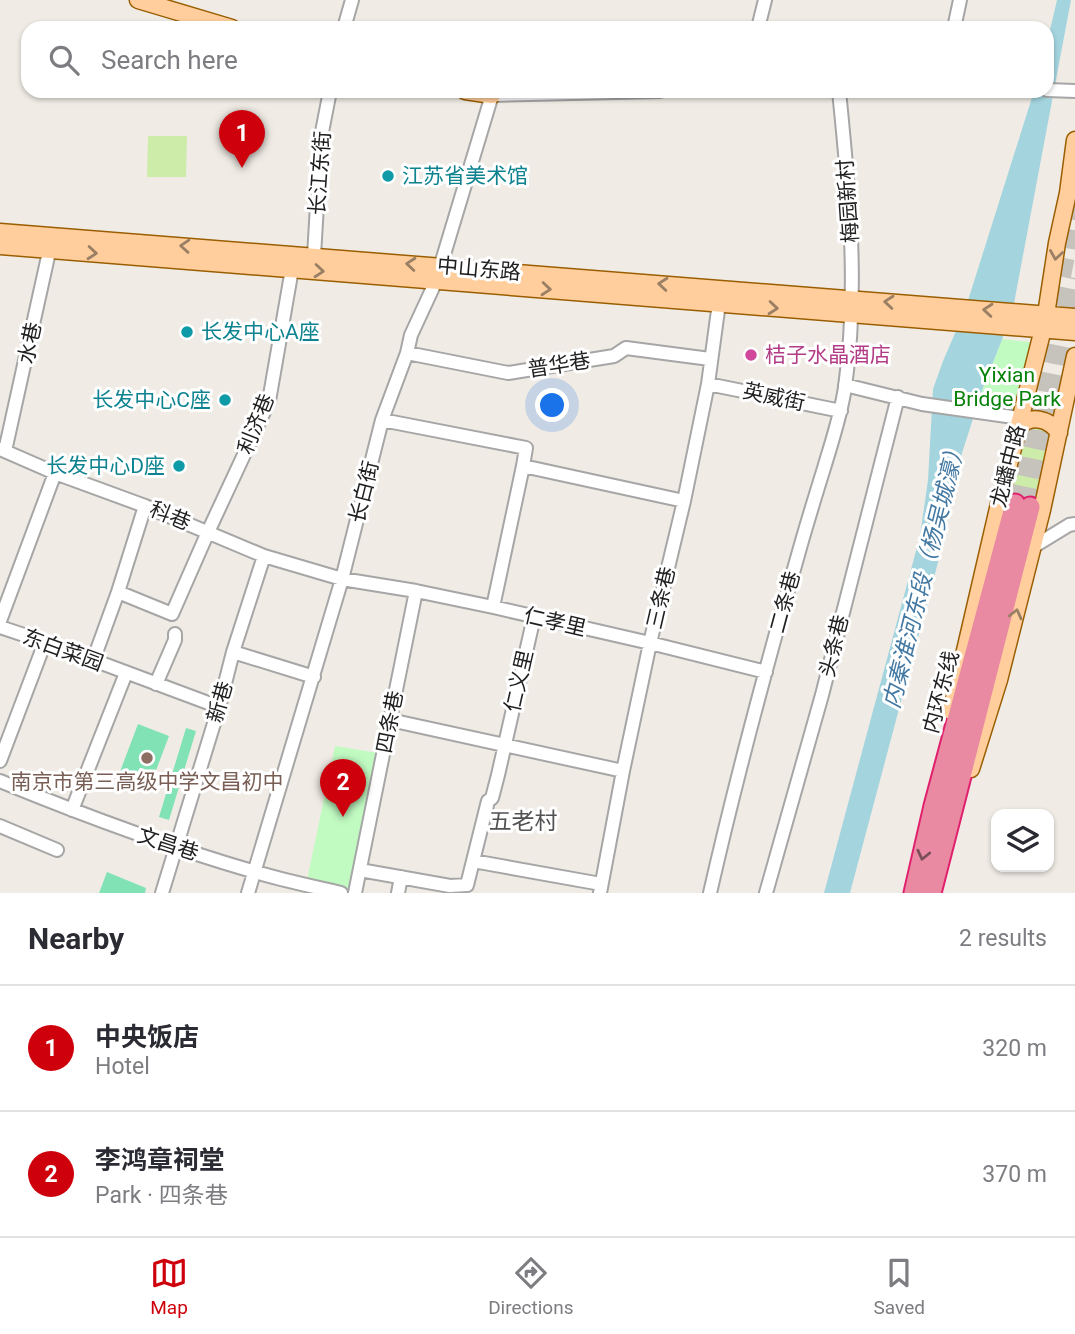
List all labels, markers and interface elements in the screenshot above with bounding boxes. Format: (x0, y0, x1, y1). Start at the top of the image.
search box (21, 21, 1054, 98)
icon: search (45, 41, 83, 79)
text: Search here (101, 45, 238, 75)
pin: 1 (219, 110, 265, 168)
street label: 长江东街 (305, 130, 335, 216)
street label: 梅园新村 (833, 158, 863, 244)
place label: 江苏省美术馆 (402, 164, 528, 188)
marker: 江苏省美术馆 (380, 168, 396, 184)
one-way arrow (179, 239, 190, 254)
one-way arrow (87, 245, 98, 260)
one-way arrow (1049, 249, 1064, 261)
street label: 中山东路 (436, 253, 522, 285)
one-way arrow (406, 257, 417, 272)
one-way arrow (314, 263, 325, 278)
one-way arrow (657, 277, 668, 292)
one-way arrow (541, 281, 552, 296)
one-way arrow (884, 294, 895, 309)
one-way arrow (768, 300, 779, 315)
one-way arrow (983, 303, 994, 318)
street label: 水巷 (14, 320, 46, 366)
place label: 长发中心A座 (201, 320, 320, 344)
marker: 长发中心A座 (179, 324, 195, 340)
place label: 桔子水晶酒店 (765, 343, 891, 367)
marker: 桔子水晶酒店 (743, 347, 759, 363)
street label: 普华巷 (526, 348, 592, 382)
park label: Yixian Bridge Park (953, 363, 1061, 411)
street label: 英威街 (741, 379, 807, 415)
place label: 长发中心C座 (92, 388, 211, 412)
your location (535, 388, 569, 422)
street label: 利济巷 (233, 390, 279, 458)
marker: 长发中心C座 (217, 392, 233, 408)
street label: 龙蟠中路 (986, 422, 1030, 510)
water label: 内秦淮河东段（杨吴城濠） (878, 437, 971, 711)
place label: 长发中心D座 (46, 454, 165, 478)
marker: 长发中心D座 (171, 458, 187, 474)
street label: 长白街 (345, 459, 383, 525)
street label: 科巷 (146, 497, 194, 535)
street label: 三条巷 (642, 565, 680, 631)
street label: 二条巷 (765, 568, 805, 636)
street label: 仁孝里 (522, 603, 588, 641)
one-way arrow (1008, 609, 1022, 621)
street label: 头条巷 (815, 613, 853, 679)
street label: 东白菜园 (19, 624, 107, 676)
street label: 仁义里 (500, 648, 538, 714)
street label: 内环东线 (919, 648, 963, 736)
street label: 新巷 (203, 679, 237, 725)
street label: 四条巷 (372, 689, 408, 755)
marker: 南京市第三高级中学文昌初中 (139, 750, 155, 766)
pin: 2 (320, 759, 366, 817)
place label: 南京市第三高级中学文昌初中 (11, 770, 284, 794)
district label: 五老村 (489, 808, 558, 835)
map controls (991, 809, 1054, 872)
button: layers (991, 809, 1054, 872)
street label: 文昌巷 (134, 823, 202, 865)
one-way arrow (917, 849, 931, 861)
text: Nearby (28, 921, 124, 956)
text: 2 results (959, 925, 1047, 952)
text: 中央饭店 (95, 1022, 199, 1052)
text: 1 (44, 1035, 58, 1062)
text: 320 m (982, 1035, 1047, 1062)
text: Hotel (95, 1053, 150, 1080)
text: 李鸿章祠堂 (95, 1145, 225, 1175)
text: 2 (44, 1161, 58, 1188)
text: 370 m (982, 1161, 1047, 1188)
text: Park · 四条巷 (95, 1182, 228, 1209)
tab: Map (150, 1254, 188, 1319)
tab: Directions (488, 1254, 573, 1319)
tab: Saved (874, 1254, 925, 1319)

